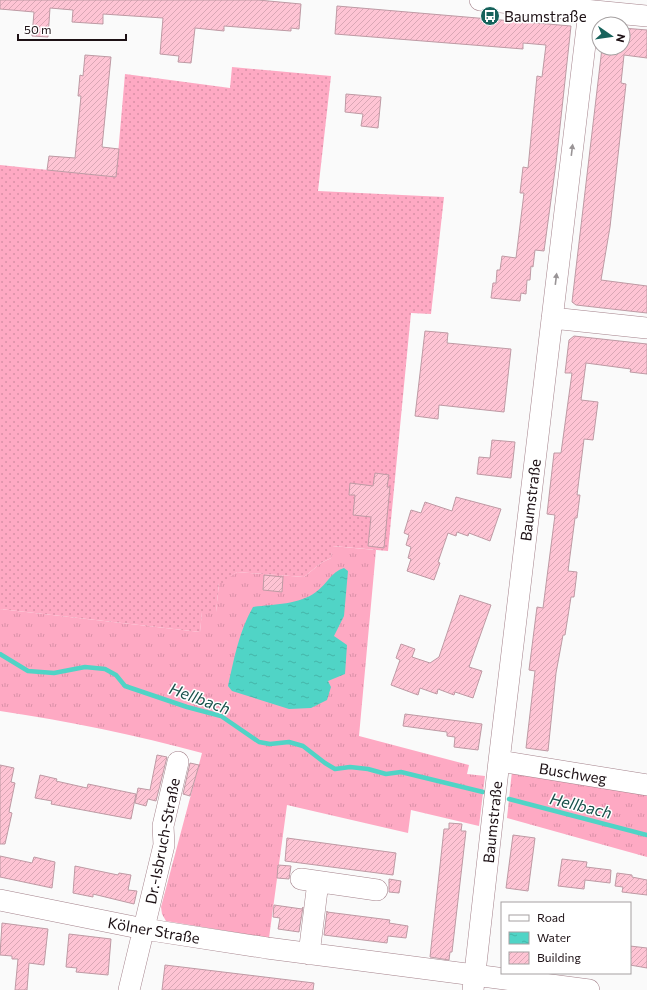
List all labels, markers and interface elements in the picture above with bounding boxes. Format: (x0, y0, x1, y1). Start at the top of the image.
bus stop icon: Baumstraße (479, 5, 501, 27)
place label: Baumstraße (504, 7, 587, 25)
scale bar (18, 16, 126, 42)
north arrow (591, 16, 631, 56)
text: 50 m (24, 22, 52, 36)
text: N (614, 33, 628, 44)
one-way arrow (569, 144, 575, 156)
one-way arrow (553, 273, 559, 285)
street label: Baumstraße (516, 458, 544, 542)
water label: Hellbach (167, 678, 233, 718)
street label: Buschweg (538, 759, 608, 787)
street label: Dr.-Isbruch-Straße (141, 776, 183, 906)
street label: Baumstraße (479, 780, 505, 864)
water label: Hellbach (548, 788, 614, 822)
legend (501, 902, 631, 974)
text: Road (537, 910, 565, 924)
street label: Kölner Straße (107, 913, 202, 947)
text: Water (537, 930, 571, 944)
text: Building (537, 950, 581, 964)

